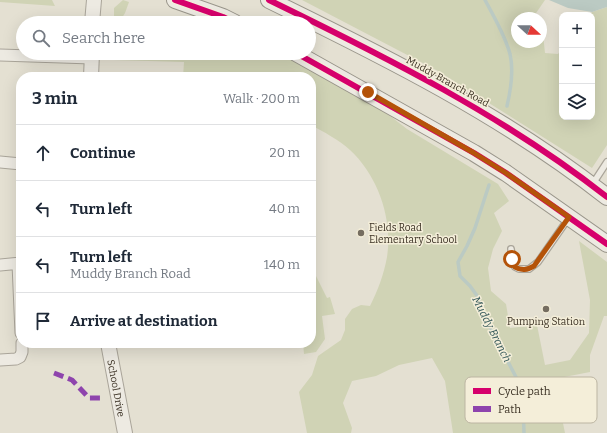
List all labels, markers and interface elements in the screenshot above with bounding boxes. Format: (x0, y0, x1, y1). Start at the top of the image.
north arrow (511, 12, 547, 48)
map controls (559, 12, 595, 120)
button: + (559, 12, 595, 48)
search box (16, 16, 316, 60)
icon: search (30, 27, 52, 49)
text: Search here (62, 29, 145, 47)
button: − (559, 48, 595, 84)
street label: Muddy Branch Road (404, 54, 491, 110)
route end (359, 83, 377, 101)
button: layers (559, 84, 595, 120)
text: 3 min (32, 88, 77, 109)
text: Walk · 200 m (223, 91, 300, 106)
icon: ahead (32, 142, 54, 164)
text: Continue (70, 144, 136, 162)
text: 20 m (270, 145, 300, 160)
icon: left (32, 198, 54, 220)
text: Turn left (70, 200, 132, 218)
text: 40 m (269, 201, 300, 216)
place label: Fields Road Elementary School (369, 222, 457, 246)
marker: Fields Road Elementary School (356, 228, 366, 238)
text: Turn left (70, 248, 132, 266)
route start (503, 250, 521, 268)
icon: left (32, 254, 54, 276)
text: 140 m (264, 257, 300, 272)
text: Muddy Branch Road (70, 266, 191, 281)
water label: Muddy Branch (469, 294, 514, 364)
marker: Pumping Station (541, 304, 551, 314)
icon: arrive (32, 310, 54, 332)
text: Arrive at destination (70, 312, 217, 330)
place label: Pumping Station (507, 316, 586, 328)
street label: School Drive (104, 359, 127, 418)
legend (465, 377, 597, 423)
text: Cycle path (498, 385, 551, 398)
text: Path (498, 403, 521, 416)

